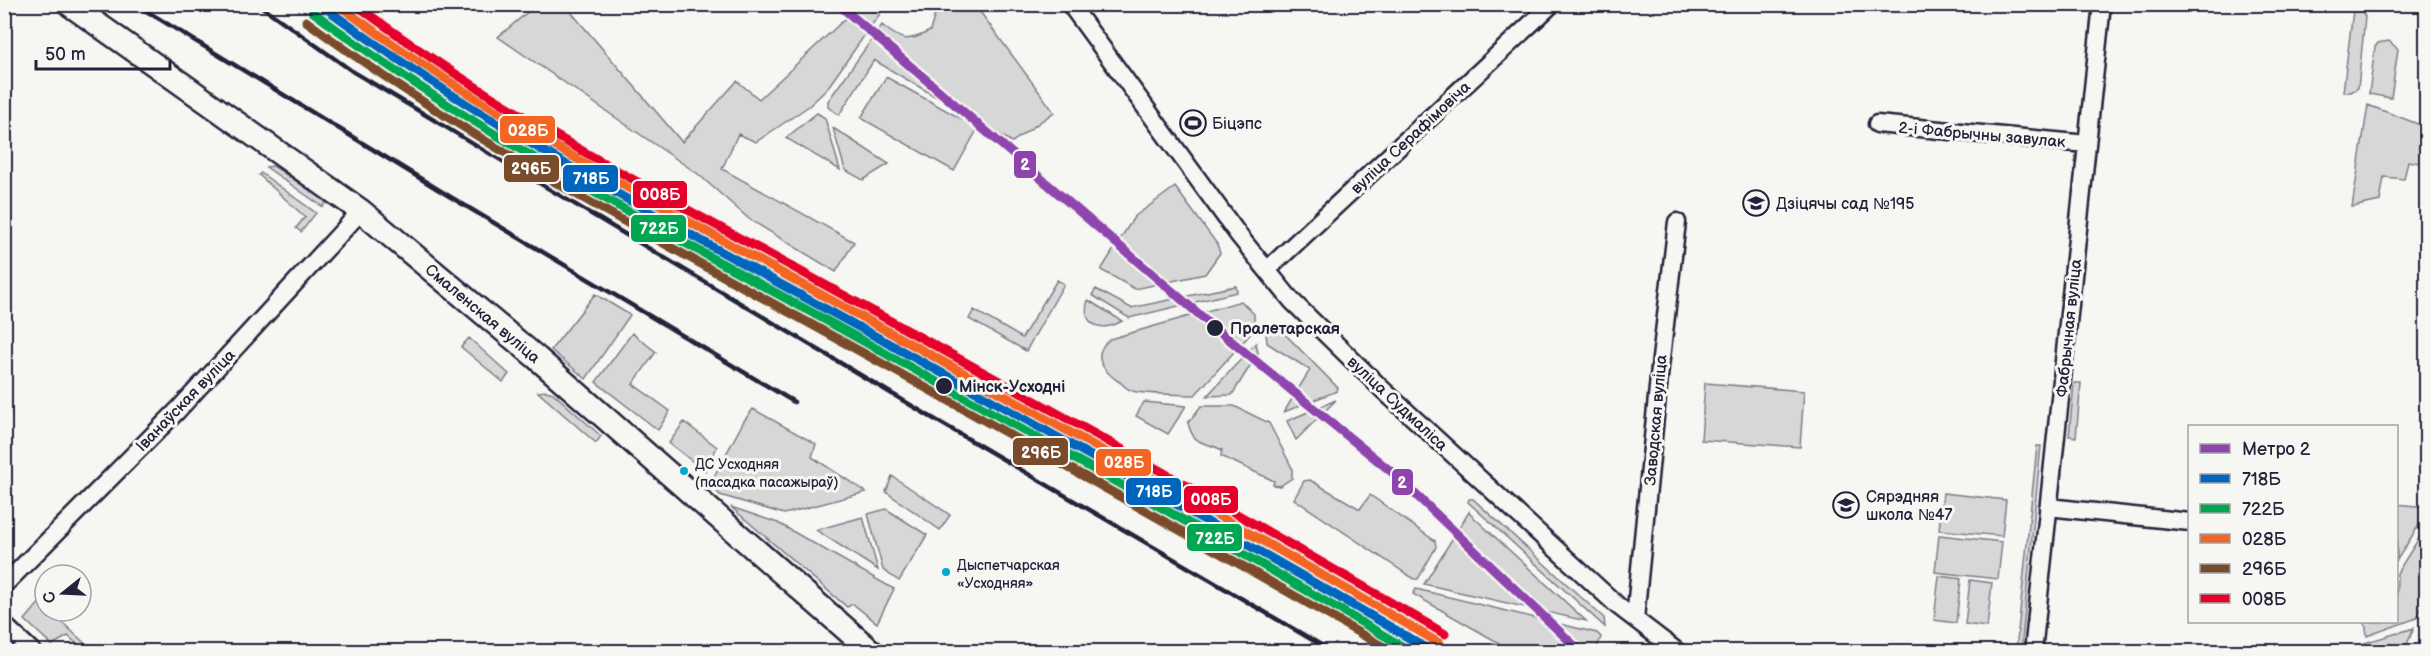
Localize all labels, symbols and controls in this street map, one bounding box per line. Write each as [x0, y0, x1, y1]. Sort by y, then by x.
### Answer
scale bar [36, 33, 170, 71]
text: 50 m [45, 44, 86, 65]
street label: вуліца Серафімовіча [1347, 77, 1475, 198]
sports icon: Біцэпс [1178, 108, 1208, 138]
line badge: 028Б [499, 115, 556, 144]
place label: Біцэпс [1212, 115, 1262, 134]
street label: 2-і Фабрычны завулак [1897, 119, 2067, 152]
text: 028Б [508, 122, 549, 141]
line badge: 2 [1013, 150, 1037, 179]
line badge: 296Б [503, 154, 560, 183]
text: 2 [1020, 156, 1030, 175]
text: 296Б [511, 160, 552, 179]
line badge: 718Б [562, 164, 619, 193]
text: 718Б [573, 170, 610, 189]
line badge: 008Б [632, 180, 688, 209]
text: 008Б [640, 186, 681, 205]
school or university icon: Дзіцячы сад №195 [1741, 188, 1771, 218]
place label: Дзіцячы сад №195 [1776, 195, 1915, 214]
line badge: 722Б [630, 214, 687, 243]
text: 722Б [639, 220, 679, 239]
street label: Фабрычная вуліца [2053, 258, 2086, 398]
street label: Смаленская вуліца [421, 260, 544, 368]
marker: Пралетарская [1205, 318, 1225, 338]
place label: Пралетарская [1230, 320, 1340, 339]
street label: Іванаўская вуліца [132, 346, 240, 456]
street label: вуліца Судмаліса [1343, 353, 1451, 456]
street label: Заводская вуліца [1641, 353, 1672, 486]
marker: Мінск-Усходні [934, 376, 954, 396]
place label: Мінск-Усходні [959, 378, 1065, 397]
legend [2188, 425, 2398, 623]
line badge: 296Б [1012, 437, 1069, 466]
text: Метро 2 [2242, 439, 2311, 460]
text: 296Б [1021, 444, 1062, 463]
line badge: 028Б [1095, 448, 1152, 477]
text: 028Б [1104, 454, 1145, 473]
place label: ДС Усходняя (пасадка пасажыраў) [695, 456, 839, 491]
marker: ДС Усходняя (пасадка пасажыраў) [678, 465, 690, 477]
line badge: 2 [1391, 468, 1414, 496]
text: 718Б [2242, 469, 2281, 490]
text: 2 [1397, 474, 1407, 493]
line badge: 718Б [1125, 477, 1182, 506]
text: 718Б [1136, 483, 1173, 502]
line badge: 008Б [1183, 485, 1239, 514]
place label: Сярэдняя школа №47 [1866, 488, 1953, 525]
school or university icon: Сярэдняя школа №47 [1831, 490, 1861, 520]
text: 008Б [1191, 491, 1232, 510]
text: 722Б [2242, 499, 2285, 520]
line badge: 722Б [1186, 523, 1243, 552]
text: 028Б [2242, 529, 2287, 550]
text: 722Б [1195, 530, 1235, 549]
place label: Дыспетчарская «Усходняя» [957, 557, 1060, 592]
text: 296Б [2242, 559, 2287, 580]
north arrow [33, 563, 93, 623]
marker: Дыспетчарская «Усходняя» [940, 566, 952, 578]
text: С [39, 589, 61, 605]
text: 008Б [2242, 589, 2287, 610]

